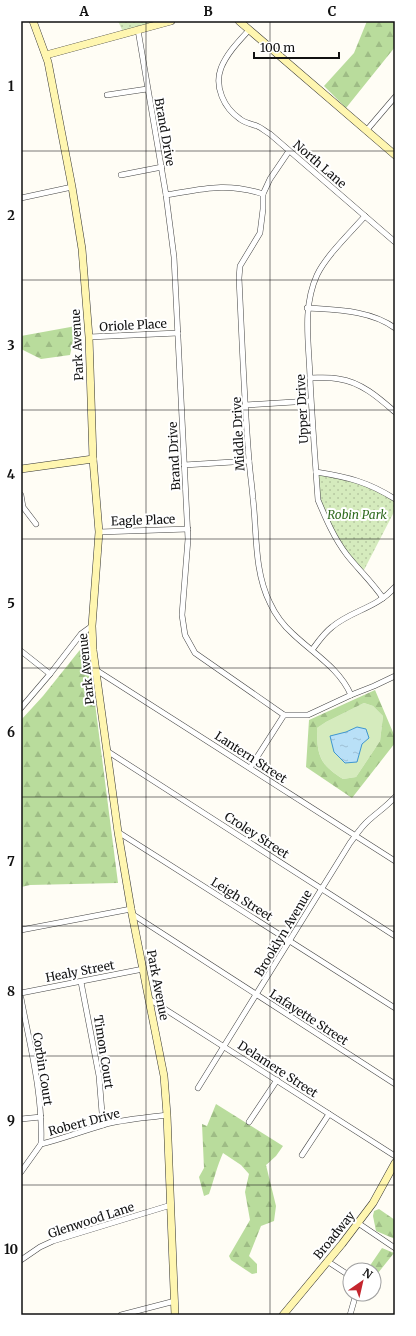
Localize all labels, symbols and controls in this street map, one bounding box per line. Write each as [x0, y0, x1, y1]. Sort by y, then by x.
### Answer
text: A [78, 3, 89, 20]
text: B [203, 3, 213, 20]
text: C [328, 3, 337, 20]
scale bar [254, 34, 339, 60]
text: 100 m [260, 40, 295, 55]
text: 1 [8, 78, 14, 95]
street label: Brand Drive [152, 97, 178, 167]
street label: North Lane [290, 137, 350, 191]
text: 2 [7, 207, 15, 224]
street label: Park Avenue [68, 309, 86, 381]
street label: Oriole Place [99, 316, 167, 334]
text: 3 [7, 337, 15, 354]
street label: Upper Drive [293, 374, 311, 444]
street label: Middle Drive [229, 397, 247, 471]
street label: Brand Drive [165, 421, 183, 491]
text: 4 [7, 466, 16, 483]
park label: Robin Park [327, 507, 387, 522]
street label: Eagle Place [111, 511, 175, 529]
text: 5 [7, 595, 15, 612]
street label: Park Avenue [75, 633, 97, 705]
text: 6 [7, 724, 15, 741]
street label: Lantern Street [212, 728, 290, 786]
street label: Croley Street [222, 809, 292, 862]
text: 7 [7, 853, 15, 870]
street label: Leigh Street [208, 874, 276, 924]
street label: Brooklyn Avenue [251, 887, 315, 979]
street label: Park Avenue [144, 948, 172, 1022]
street label: Healy Street [44, 957, 116, 985]
text: 8 [7, 983, 15, 1000]
street label: Lafayette Street [267, 986, 351, 1048]
street label: Timon Court [91, 1014, 117, 1090]
street label: Corbin Court [30, 1031, 56, 1107]
street label: Delamere Street [235, 1038, 321, 1101]
street label: Robert Drive [47, 1105, 121, 1139]
text: 9 [7, 1112, 15, 1129]
street label: Glenwood Lane [46, 1199, 136, 1241]
street label: Broadway [310, 1208, 358, 1262]
text: 10 [4, 1241, 18, 1258]
north arrow [342, 1262, 382, 1302]
text: N [360, 1265, 375, 1282]

